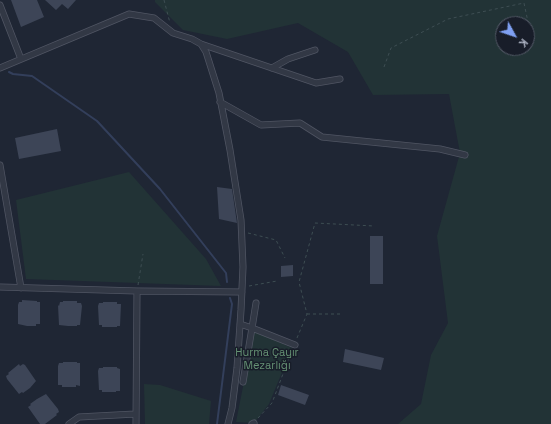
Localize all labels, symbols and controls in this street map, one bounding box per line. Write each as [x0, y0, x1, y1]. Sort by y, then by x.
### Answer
north arrow [495, 16, 535, 56]
text: K [516, 36, 531, 50]
park label: Hurma Çayır Mezarlığı [235, 346, 299, 372]

